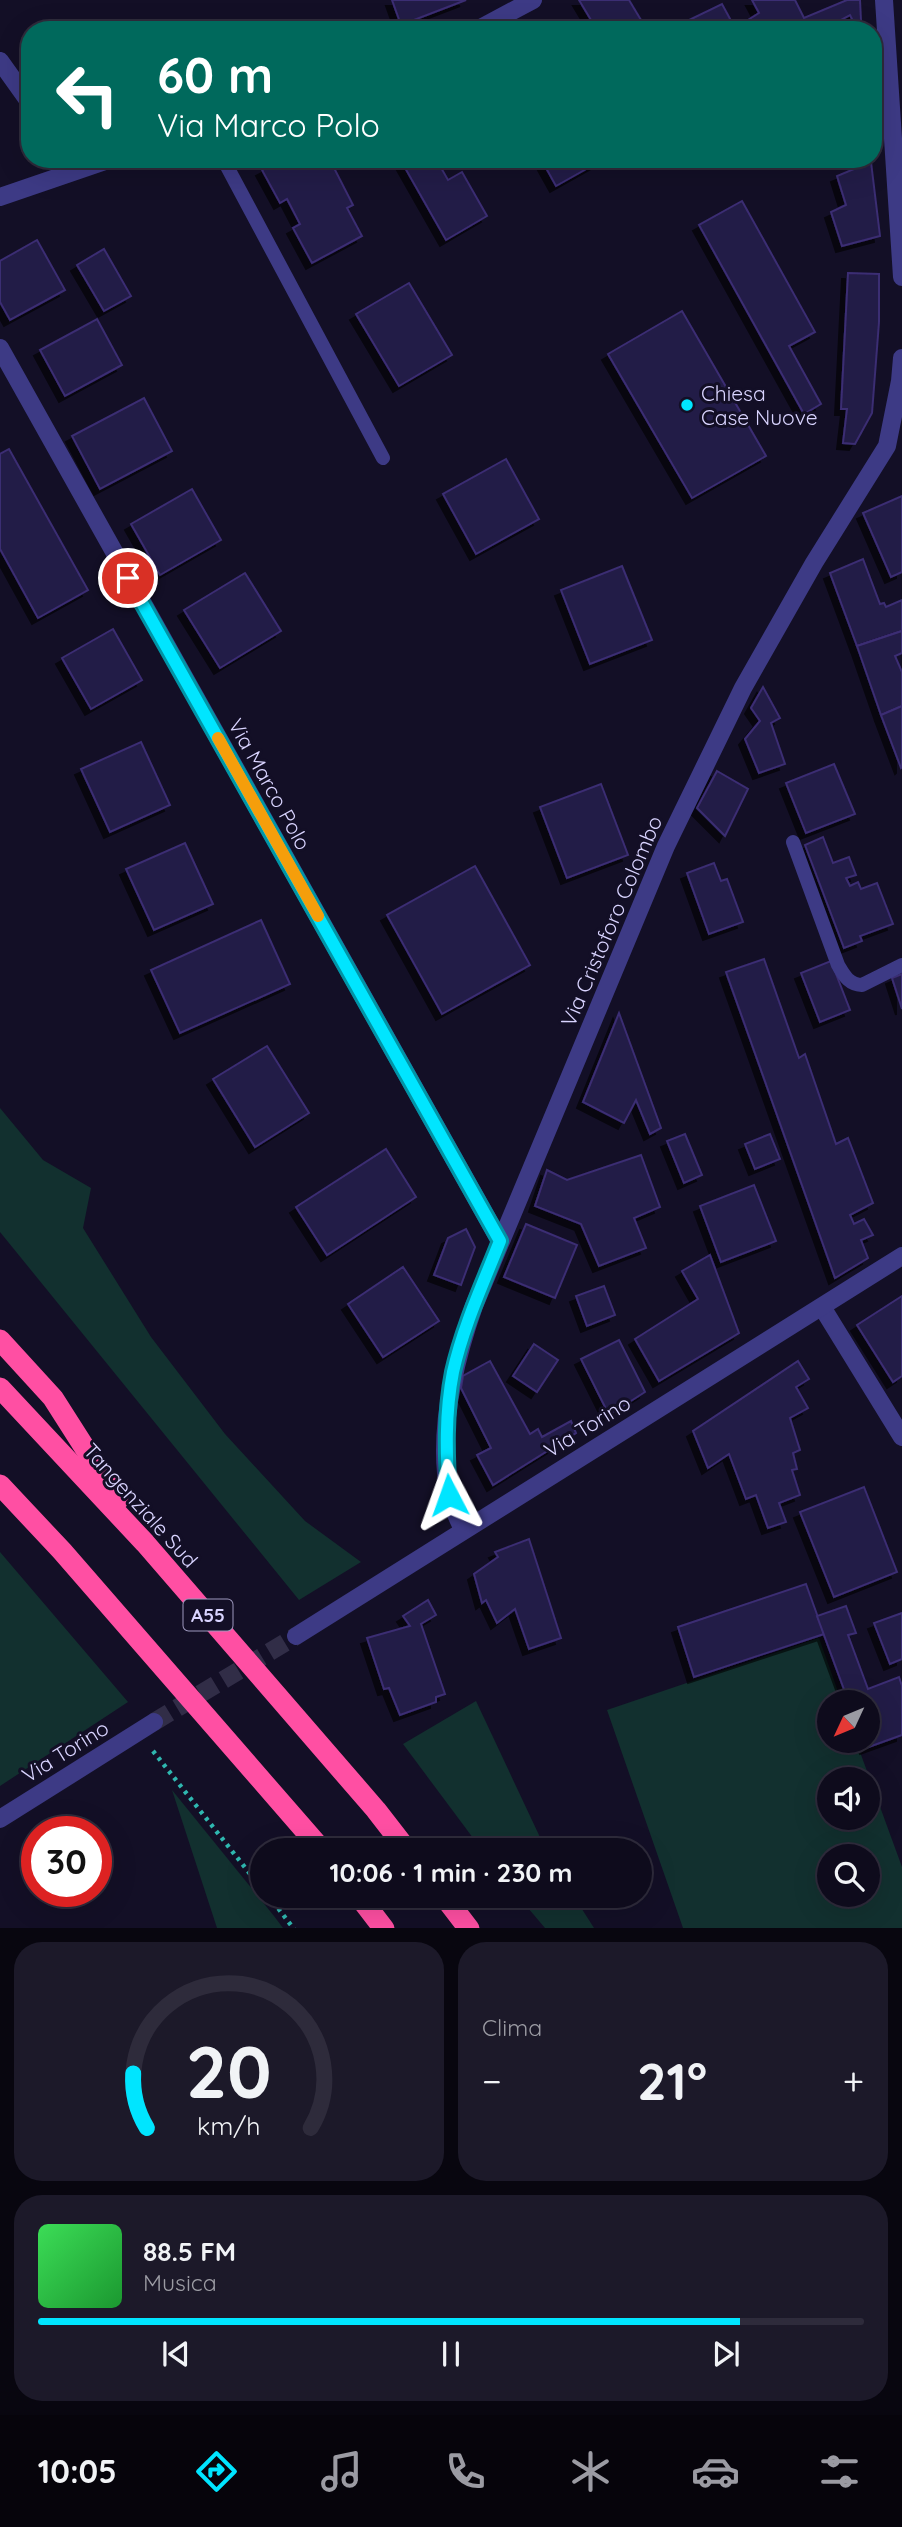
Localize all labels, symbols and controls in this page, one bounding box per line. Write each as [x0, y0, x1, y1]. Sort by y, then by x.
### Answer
text: 60 m [157, 44, 273, 105]
icon: left [42, 49, 133, 140]
text: Via Marco Polo [157, 105, 380, 145]
place label: Chiesa Case Nuove [701, 380, 818, 430]
marker: Chiesa Case Nuove [679, 397, 695, 413]
pin [98, 548, 158, 608]
icon: arrive [109, 559, 147, 597]
street label: Via Marco Polo [223, 714, 317, 854]
street label: Via Cristoforo Colombo [555, 812, 667, 1030]
street label: Via Torino [539, 1389, 635, 1463]
street label: Tangenziale Sud [78, 1438, 204, 1572]
position arrow [412, 1458, 486, 1532]
road number: A55 [184, 1600, 232, 1630]
north arrow [817, 1690, 880, 1754]
map controls [817, 1690, 880, 1907]
street label: Via Torino [17, 1714, 113, 1788]
button: sound [817, 1767, 880, 1830]
speed limit sign: 30 [21, 1816, 112, 1907]
button: search [817, 1844, 880, 1907]
text: 10:06 · 1 min · 230 m [329, 1856, 573, 1889]
text: Clima [482, 2013, 542, 2042]
text: 20 [186, 2025, 272, 2116]
text: 21° [637, 2048, 707, 2113]
text: − [482, 2057, 502, 2105]
text: + [843, 2057, 864, 2105]
text: km/h [197, 2109, 261, 2140]
text: 88.5 FM [143, 2235, 236, 2268]
text: Musica [143, 2268, 217, 2297]
icon: previous [157, 2335, 195, 2373]
icon: pause [432, 2335, 470, 2373]
icon: next [707, 2335, 745, 2373]
icon: directions [192, 2447, 241, 2496]
icon: music [317, 2447, 366, 2496]
icon: phone [441, 2447, 490, 2496]
icon: climate [566, 2447, 615, 2496]
icon: car [691, 2447, 740, 2496]
icon: filters [815, 2447, 864, 2496]
text: 10:05 [38, 2451, 117, 2491]

